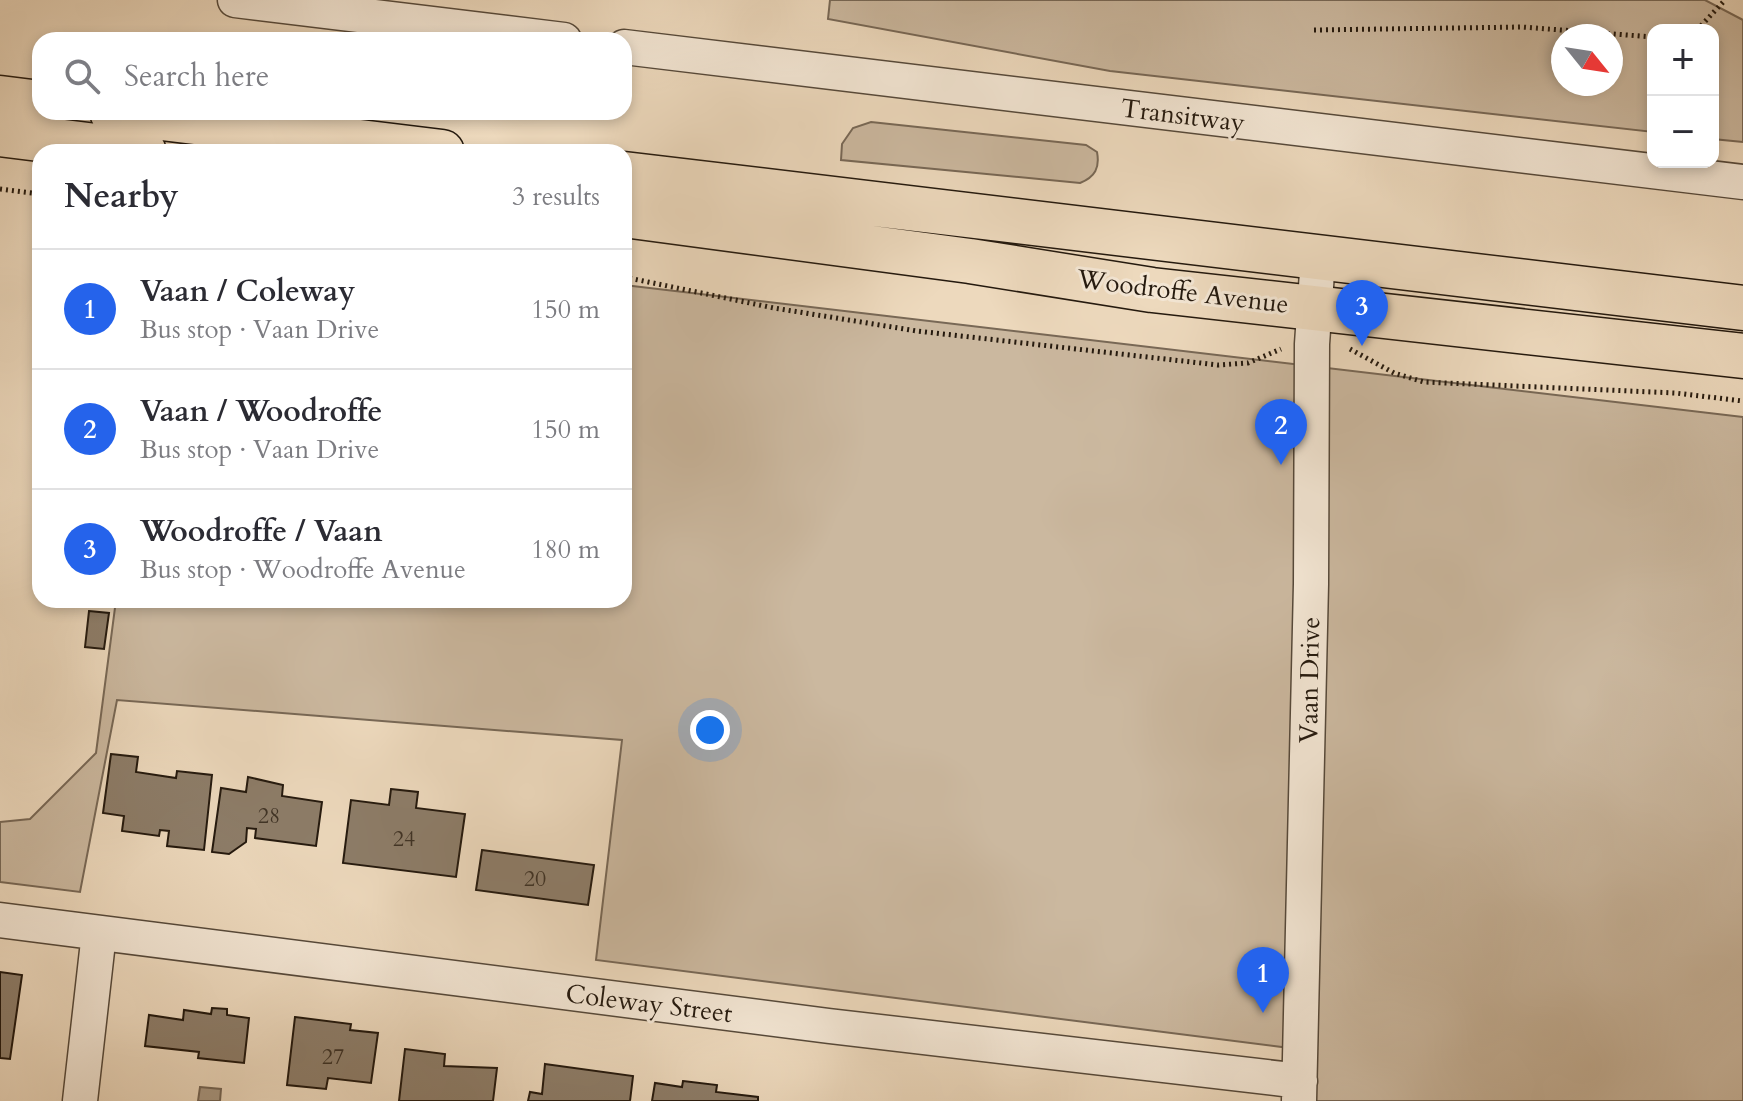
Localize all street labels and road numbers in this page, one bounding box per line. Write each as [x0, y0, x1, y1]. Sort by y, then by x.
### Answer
street label: Transitway [1119, 91, 1247, 140]
street label: Woodroffe Avenue [1074, 261, 1291, 322]
street label: Vaan Drive [1291, 617, 1328, 743]
street label: Coleway Street [564, 976, 734, 1031]

